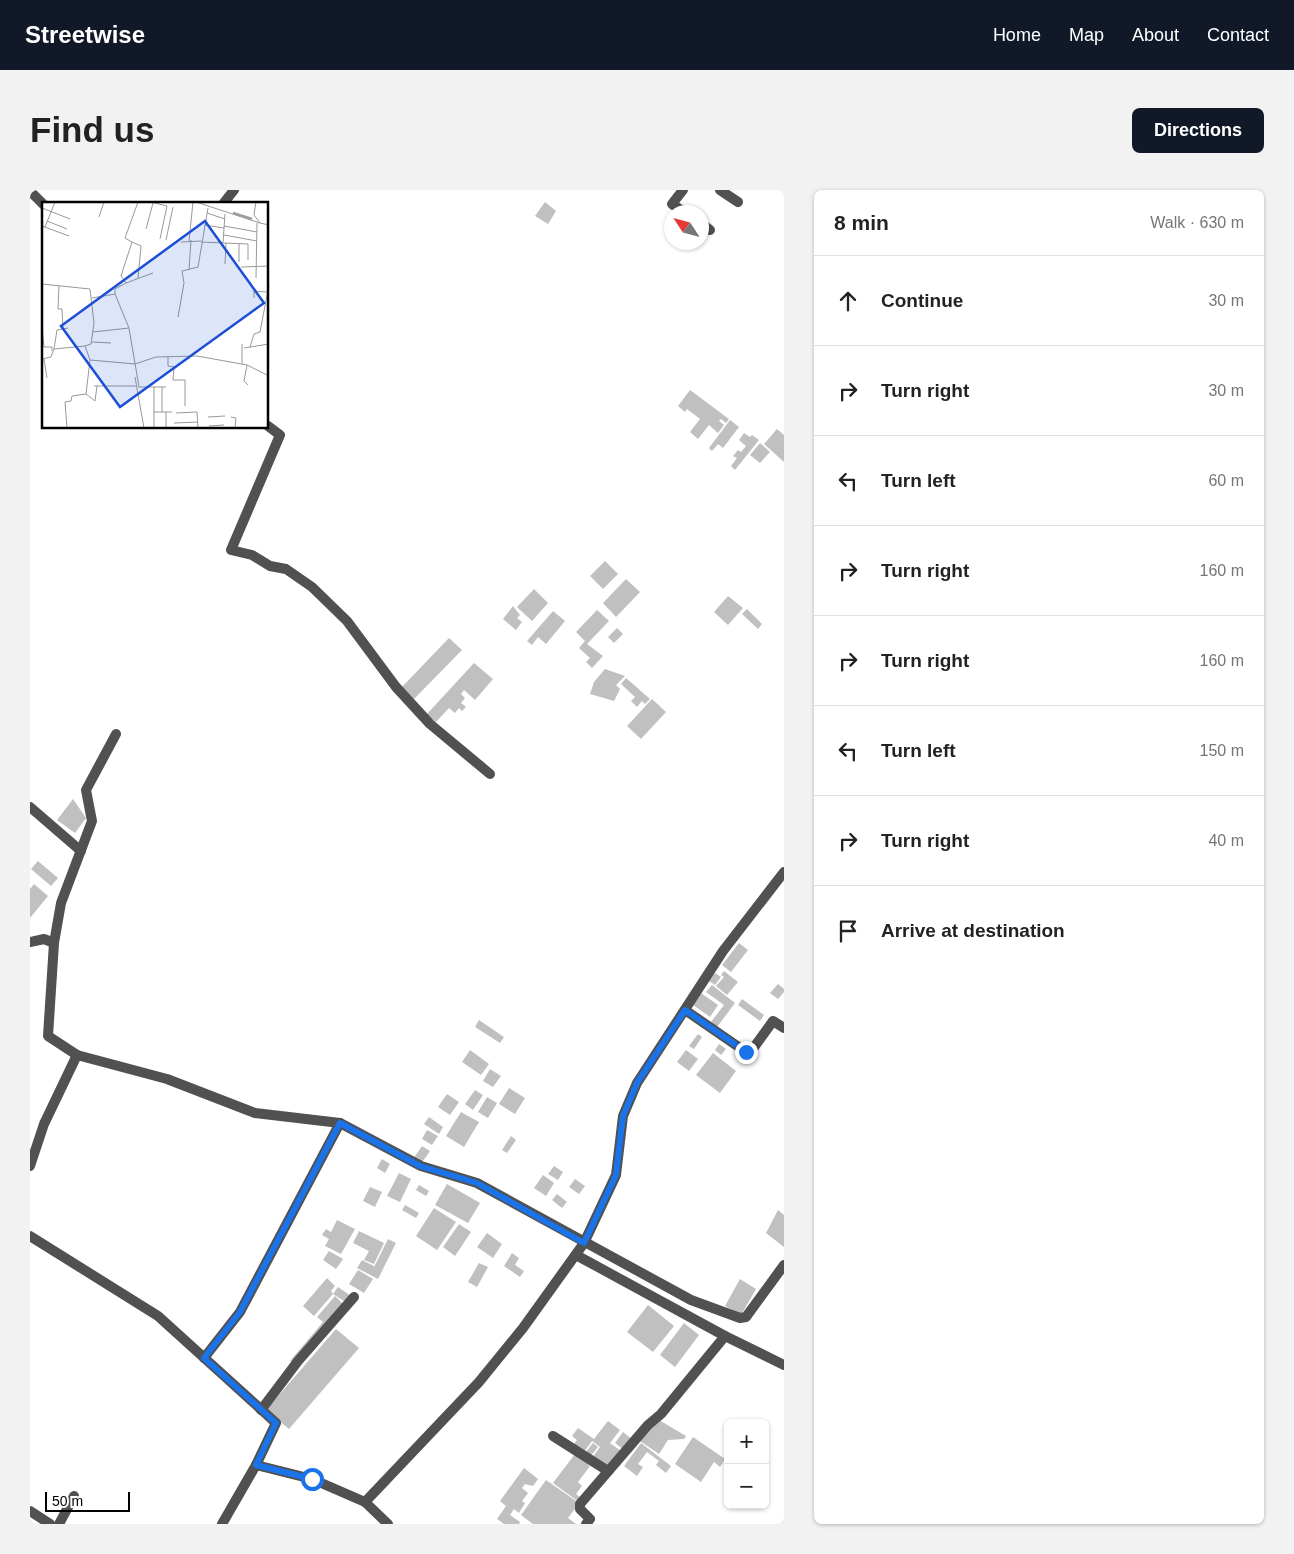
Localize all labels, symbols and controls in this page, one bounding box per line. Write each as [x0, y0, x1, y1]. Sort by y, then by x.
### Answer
text: Streetwise [25, 21, 145, 48]
text: Home [993, 25, 1041, 45]
text: Map [1069, 25, 1104, 45]
text: About [1132, 25, 1179, 45]
text: Contact [1207, 25, 1269, 45]
button: Directions [1132, 108, 1264, 153]
text: Find us [30, 110, 154, 149]
inset map [42, 202, 269, 429]
north arrow [664, 205, 709, 250]
text: 8 min [834, 211, 889, 234]
text: Walk · 630 m [1150, 214, 1244, 231]
icon: ahead [834, 287, 862, 315]
text: Continue [881, 290, 963, 311]
text: 30 m [1208, 292, 1244, 309]
icon: right [834, 377, 862, 405]
text: Turn right [881, 380, 969, 401]
text: 30 m [1208, 382, 1244, 399]
icon: left [834, 467, 862, 495]
text: Turn left [881, 470, 956, 491]
text: 60 m [1208, 472, 1244, 489]
icon: right [834, 557, 862, 585]
text: Turn right [881, 560, 969, 581]
text: 160 m [1200, 562, 1244, 579]
icon: right [834, 647, 862, 675]
text: Turn right [881, 650, 969, 671]
text: 160 m [1200, 652, 1244, 669]
icon: left [834, 737, 862, 765]
text: Turn left [881, 740, 956, 761]
text: 150 m [1200, 742, 1244, 759]
icon: right [834, 827, 862, 855]
text: Turn right [881, 830, 969, 851]
text: 40 m [1208, 832, 1244, 849]
icon: arrive [834, 917, 862, 945]
text: Arrive at destination [881, 920, 1065, 941]
route end [735, 1041, 758, 1064]
map controls [724, 1419, 769, 1509]
button: + [724, 1419, 769, 1464]
button: − [724, 1464, 769, 1509]
route start [301, 1468, 324, 1491]
scale bar [45, 1489, 130, 1512]
text: 50 m [52, 1493, 83, 1509]

